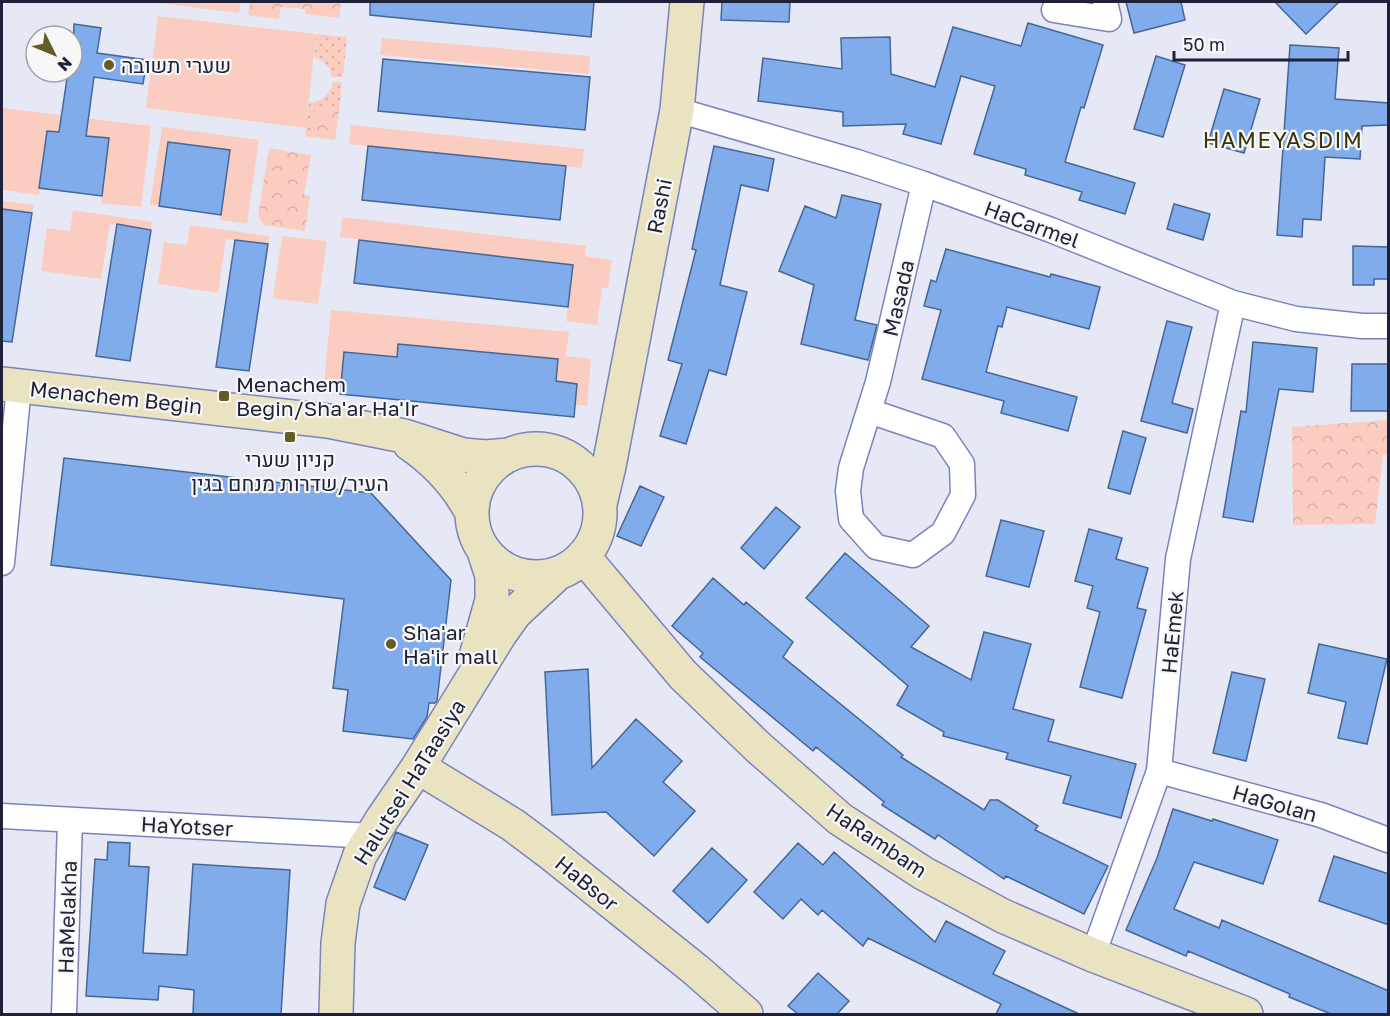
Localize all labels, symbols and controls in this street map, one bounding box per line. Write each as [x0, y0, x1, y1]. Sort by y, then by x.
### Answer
north arrow [24, 24, 84, 84]
scale bar [1174, 24, 1348, 62]
text: 50 m [1183, 33, 1225, 55]
place label: שערי תשובה [121, 52, 231, 78]
text: N [54, 53, 76, 76]
marker: שערי תשובה [102, 58, 116, 72]
district label: HAMEYASDIM [1203, 126, 1363, 153]
street label: Rashi [641, 176, 677, 236]
street label: HaCarmel [981, 195, 1083, 253]
street label: Masada [877, 257, 919, 339]
place label: Menachem Begin/Sha'ar Ha'Ir [236, 371, 419, 421]
street label: Menachem Begin [29, 375, 203, 419]
marker: Menachem Begin/Sha'ar Ha'Ir [217, 389, 231, 403]
marker: קניון שערי העיר/שדרות מנחם בגין [283, 430, 297, 444]
place label: קניון שערי העיר/שדרות מנחם בגין [191, 446, 389, 496]
street label: HaEmek [1155, 589, 1189, 675]
place label: Sha'ar Ha'ir mall [403, 619, 498, 669]
marker: Sha'ar Ha'ir mall [384, 637, 398, 651]
street label: Halutsei HaTaasiya [348, 694, 470, 870]
street label: HaGolan [1230, 779, 1320, 827]
street label: HaRambam [822, 797, 932, 883]
street label: HaYotser [140, 811, 234, 841]
street label: HaBsor [550, 850, 624, 916]
street label: HaMelakha [52, 860, 82, 974]

